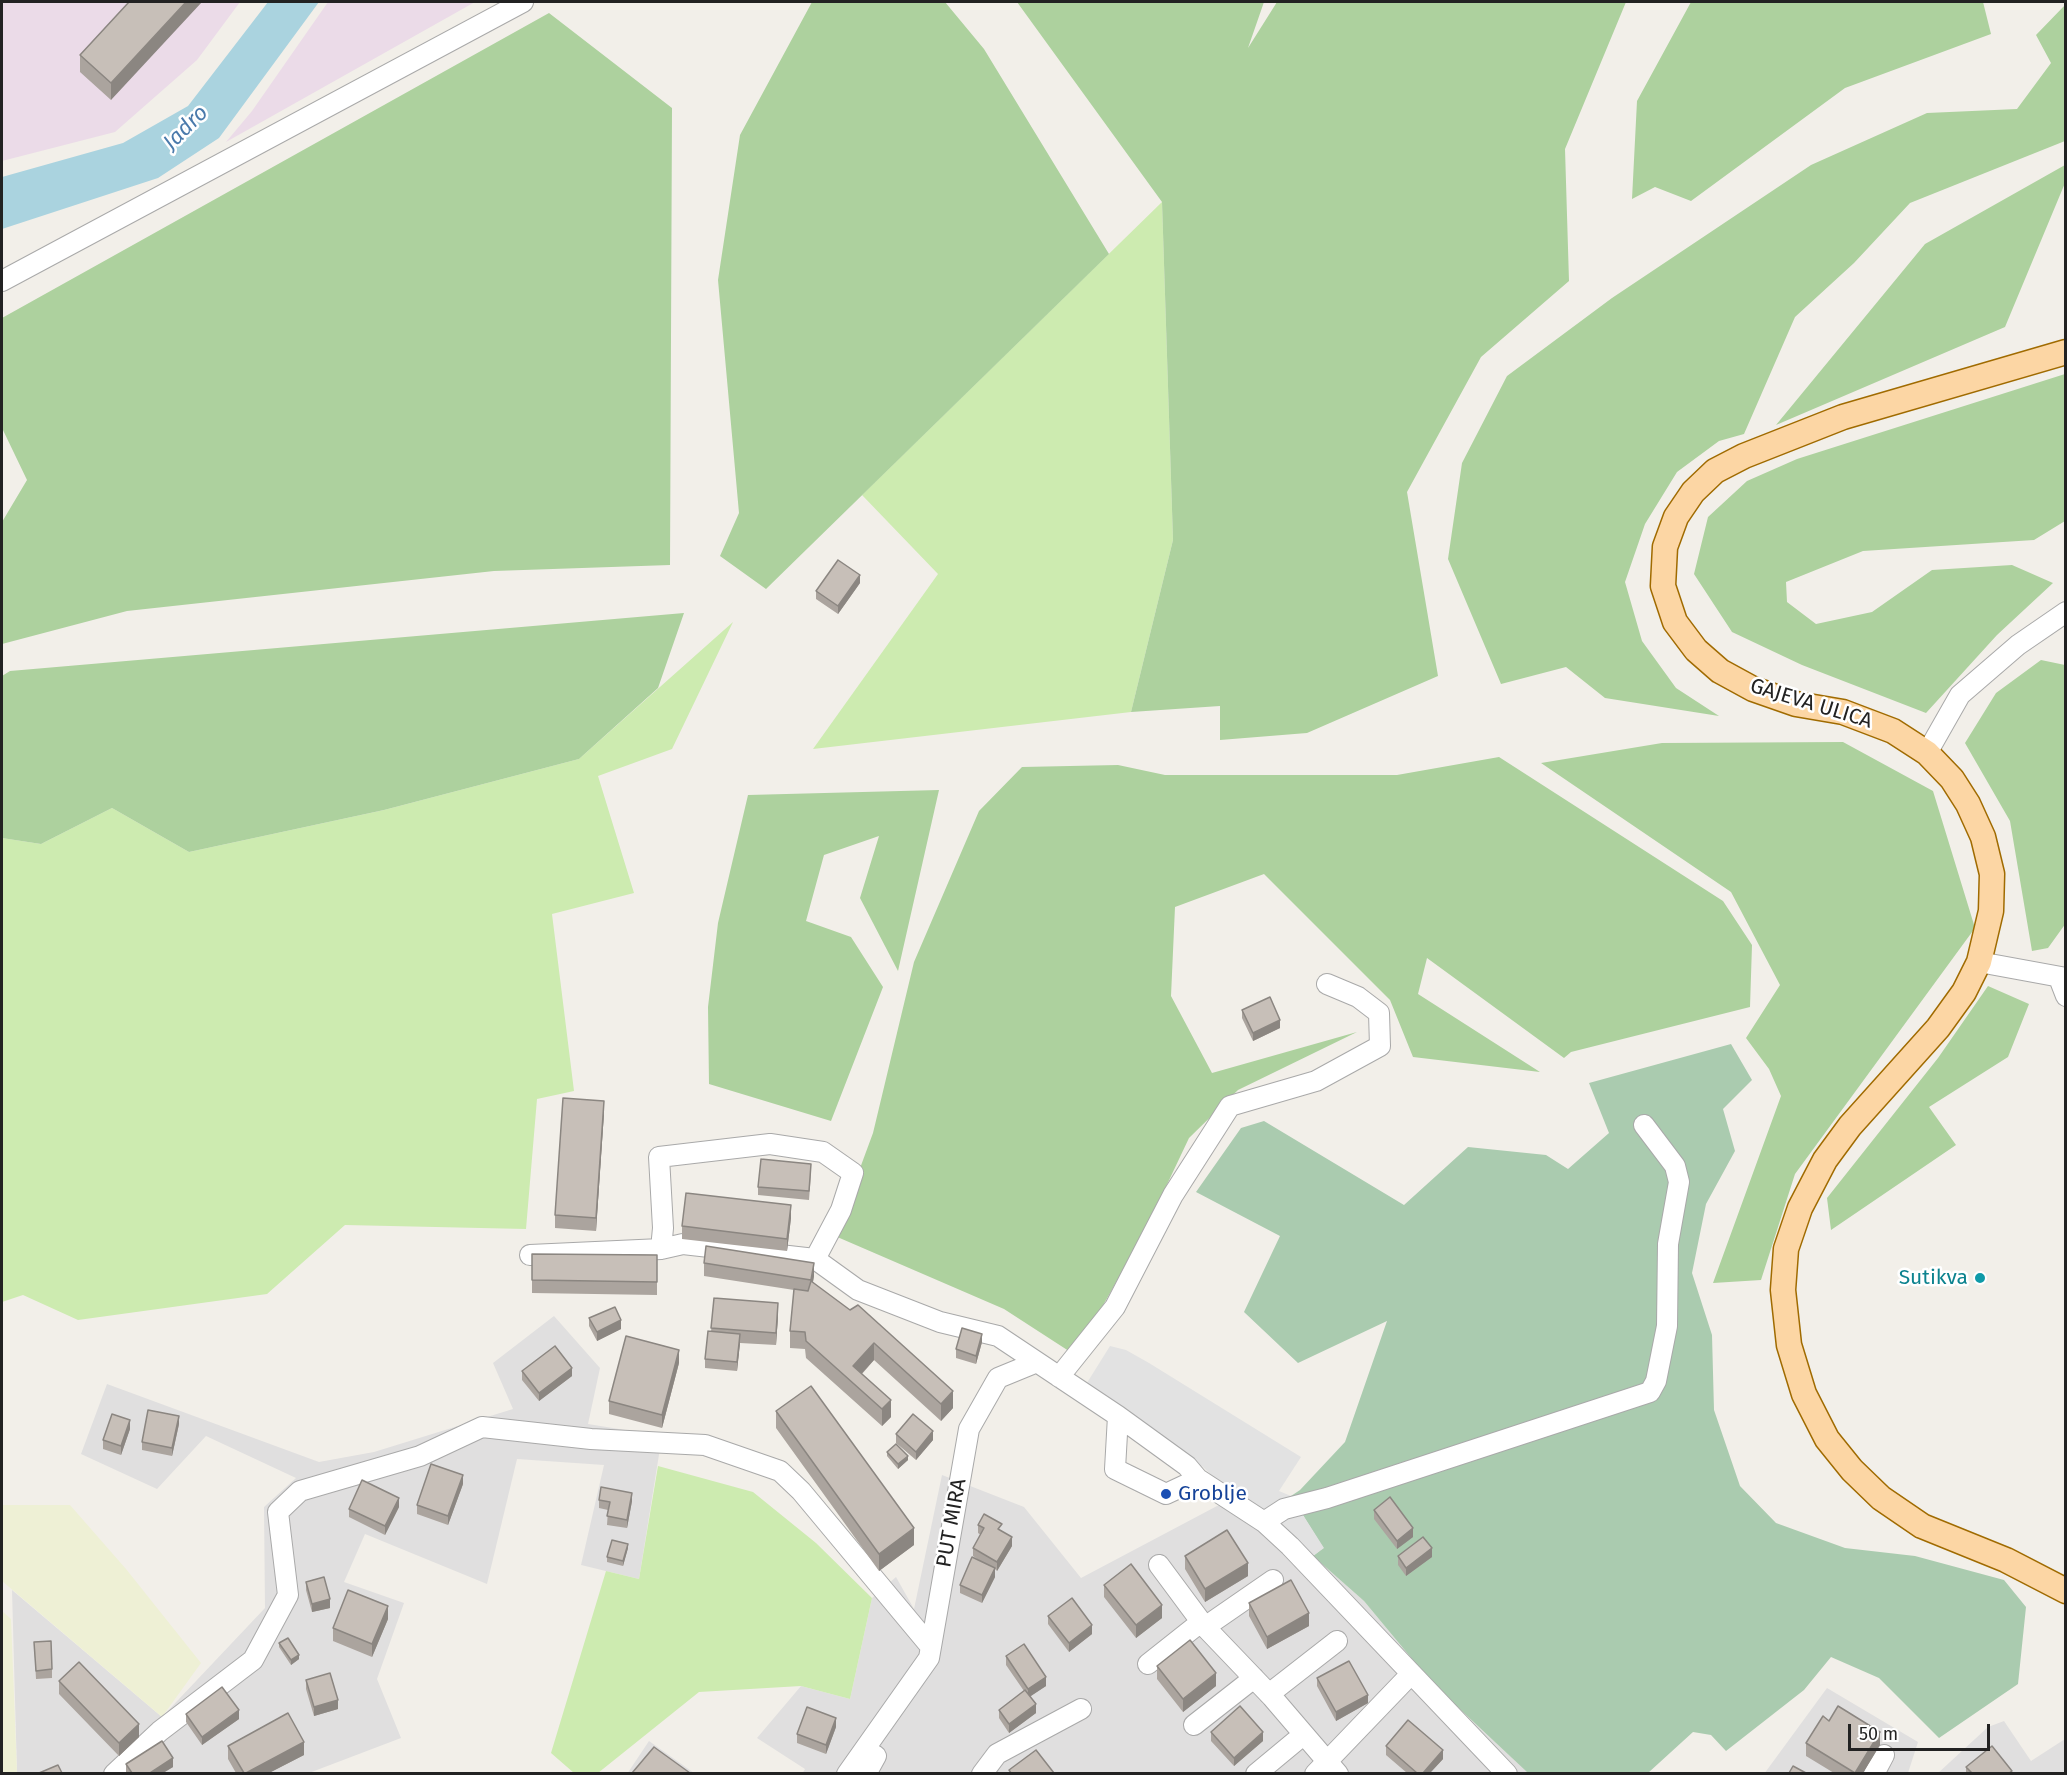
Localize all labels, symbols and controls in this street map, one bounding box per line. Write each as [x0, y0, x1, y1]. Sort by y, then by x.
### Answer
water label: Jadro [158, 100, 214, 156]
street label: GAJEVA ULICA [1747, 673, 1875, 735]
place label: Sutikva [1899, 1265, 1968, 1291]
marker: Sutikva [1973, 1271, 1987, 1285]
street label: PUT MIRA [932, 1477, 972, 1569]
place label: Groblje [1178, 1481, 1247, 1507]
marker: Groblje [1159, 1487, 1173, 1501]
scale bar [1851, 1712, 1994, 1750]
text: 50 m [1859, 1723, 1898, 1745]

